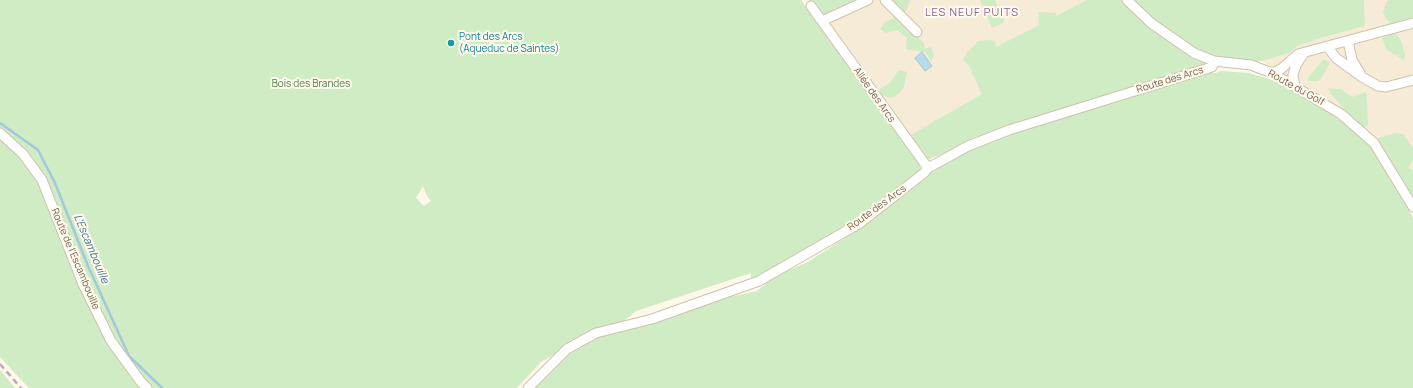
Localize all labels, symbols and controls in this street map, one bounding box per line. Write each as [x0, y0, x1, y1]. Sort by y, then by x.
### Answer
district label: LES NEUF PUITS [925, 6, 1019, 20]
place label: Pont des Arcs (Aqueduc de Saintes) [459, 31, 559, 54]
marker: Pont des Arcs (Aqueduc de Saintes) [446, 38, 456, 48]
street label: Route des Arcs [1135, 64, 1205, 96]
street label: Allée des Arcs [851, 65, 897, 125]
street label: Route du Golf [1266, 68, 1326, 108]
park label: Bois des Brandes [272, 78, 350, 90]
street label: Route des Arcs [845, 183, 909, 233]
street label: Route de l'Escambouille [48, 207, 102, 311]
water label: L'Escambouille [70, 212, 112, 286]

